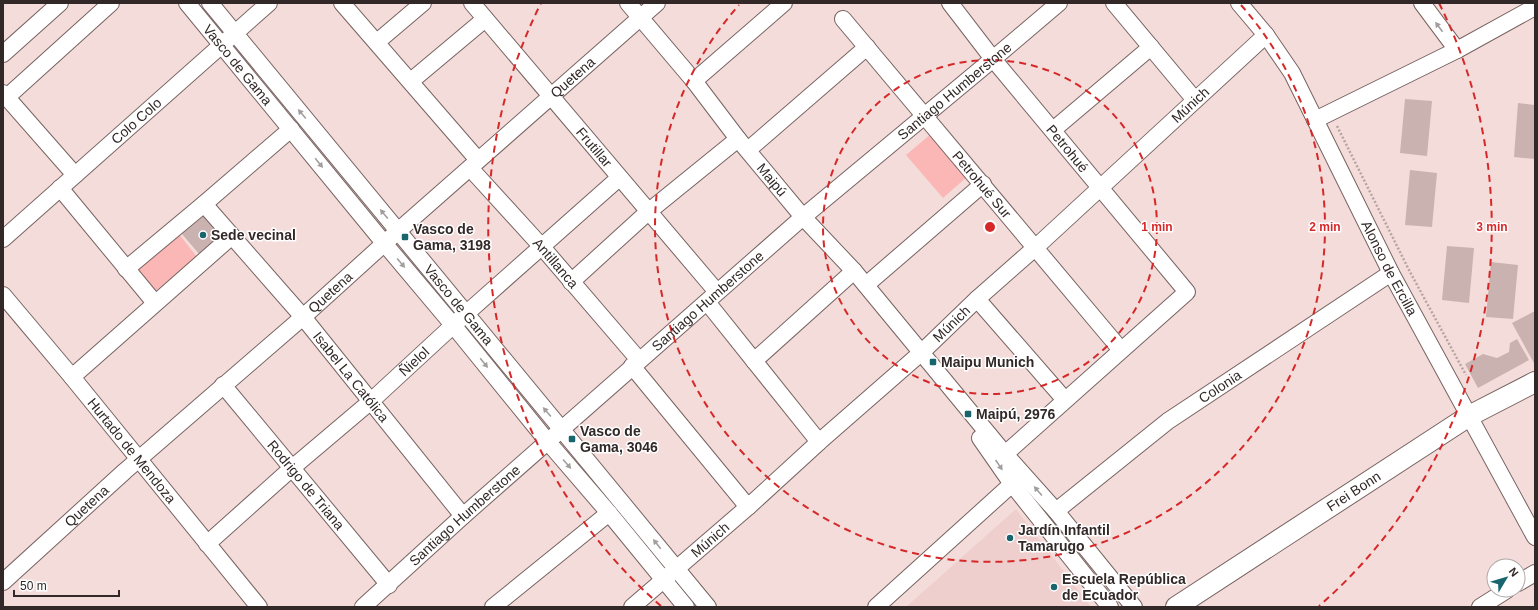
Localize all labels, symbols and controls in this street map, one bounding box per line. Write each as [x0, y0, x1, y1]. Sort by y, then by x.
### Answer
street label: Vasco de Gama [200, 21, 276, 108]
one-way arrow [1435, 21, 1444, 32]
street label: Santiago Humberstone [894, 39, 1015, 143]
street label: Quetena [547, 53, 598, 101]
street label: Múnich [1168, 84, 1212, 126]
street label: Colo Colo [108, 94, 165, 147]
one-way arrow [297, 109, 306, 119]
street label: Petrohué [1043, 121, 1092, 176]
street label: Frutillar [573, 124, 616, 170]
street label: Petrohué Sur [949, 148, 1015, 221]
one-way arrow [314, 158, 323, 169]
street label: Maipú [754, 160, 790, 200]
one-way arrow [380, 209, 389, 220]
street label: Alonso de Ercilla [1358, 218, 1421, 318]
centre of rings [983, 220, 997, 234]
text: 1 min [1141, 220, 1173, 234]
text: 2 min [1309, 220, 1341, 234]
text: 3 min [1476, 220, 1508, 234]
place label: Vasco de Gama, 3198 [413, 221, 491, 253]
place label: Sede vecinal [211, 227, 296, 243]
marker: Sede vecinal [198, 230, 208, 240]
marker: Vasco de Gama, 3198 [400, 232, 410, 242]
street label: Antillanca [530, 235, 582, 291]
street label: Santiago Humberstone [649, 247, 767, 354]
one-way arrow [397, 258, 406, 269]
street label: Vasco de Gama [421, 261, 497, 348]
street label: Quetena [305, 268, 356, 316]
street label: Múnich [930, 302, 973, 345]
street label: Isabel La Católica [310, 328, 392, 425]
street label: Ñielol [396, 344, 432, 379]
place label: Maipu Munich [941, 354, 1034, 370]
marker: Maipu Munich [928, 357, 938, 367]
one-way arrow [480, 358, 489, 369]
street label: Colonia [1196, 367, 1244, 406]
street label: Hurtado de Mendoza [84, 395, 179, 507]
one-way arrow [543, 406, 552, 417]
place label: Maipú, 2976 [976, 406, 1056, 422]
marker: Maipú, 2976 [963, 409, 973, 419]
place label: Vasco de Gama, 3046 [580, 423, 658, 455]
marker: Vasco de Gama, 3046 [567, 434, 577, 444]
street label: Rodrigo de Triana [264, 437, 348, 533]
one-way arrow [562, 459, 571, 469]
one-way arrow [995, 460, 1003, 471]
street label: Santiago Humberstone [406, 461, 524, 569]
street label: Frei Bonn [1324, 468, 1383, 515]
street label: Quetena [61, 482, 112, 530]
one-way arrow [1034, 486, 1043, 495]
street label: Múnich [688, 519, 732, 561]
place label: Jardín Infantil Tamarugo [1018, 522, 1110, 554]
marker: Jardín Infantil Tamarugo [1005, 533, 1015, 543]
one-way arrow [652, 539, 661, 550]
north arrow [1486, 558, 1526, 598]
text: N [1507, 565, 1521, 579]
place label: Escuela República de Ecuador [1062, 571, 1186, 603]
scale bar [14, 572, 119, 598]
text: 50 m [20, 579, 47, 593]
marker: Escuela República de Ecuador [1049, 582, 1059, 592]

